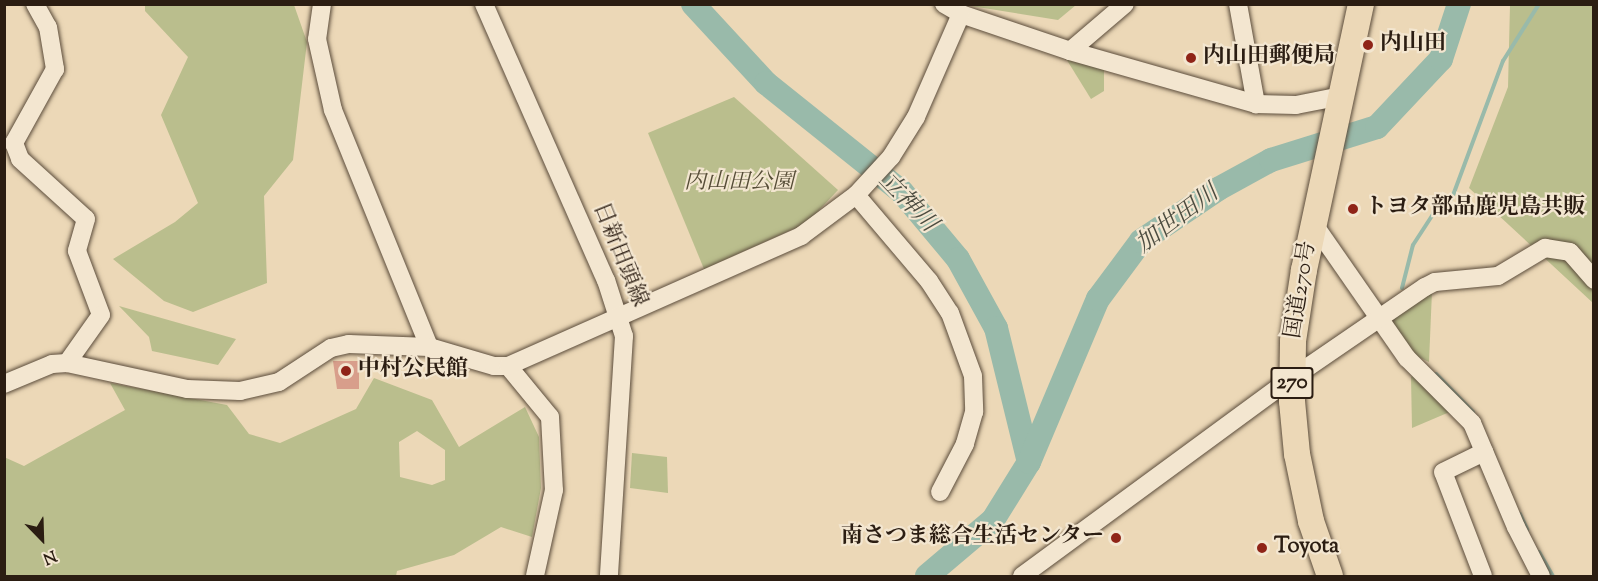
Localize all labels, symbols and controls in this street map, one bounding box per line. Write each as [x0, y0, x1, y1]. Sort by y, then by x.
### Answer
place label: 内山田 [1380, 32, 1446, 58]
marker: 内山田 [1361, 38, 1375, 52]
place label: 内山田郵便局 [1203, 45, 1335, 71]
marker: 内山田郵便局 [1184, 51, 1198, 65]
water label: 立神川 [872, 167, 942, 239]
park label: 内山田公園 [684, 171, 794, 197]
water label: 加世田川 [1131, 180, 1225, 260]
place label: トヨタ部品鹿児島共販 [1365, 196, 1585, 222]
street label: 日新田頭線 [586, 199, 652, 311]
marker: トヨタ部品鹿児島共販 [1346, 202, 1360, 216]
street label: 国道270号 [1281, 239, 1323, 341]
place label: 中村公民館 [358, 358, 468, 384]
marker: 中村公民館 [339, 364, 353, 378]
road number: 270 [1270, 365, 1314, 401]
north arrow [12, 509, 72, 569]
place label: 南さつま総合生活センター [840, 525, 1104, 551]
marker: 南さつま総合生活センター [1109, 531, 1123, 545]
place label: Toyota [1274, 535, 1339, 561]
marker: Toyota [1255, 541, 1269, 555]
text: N [39, 543, 60, 569]

